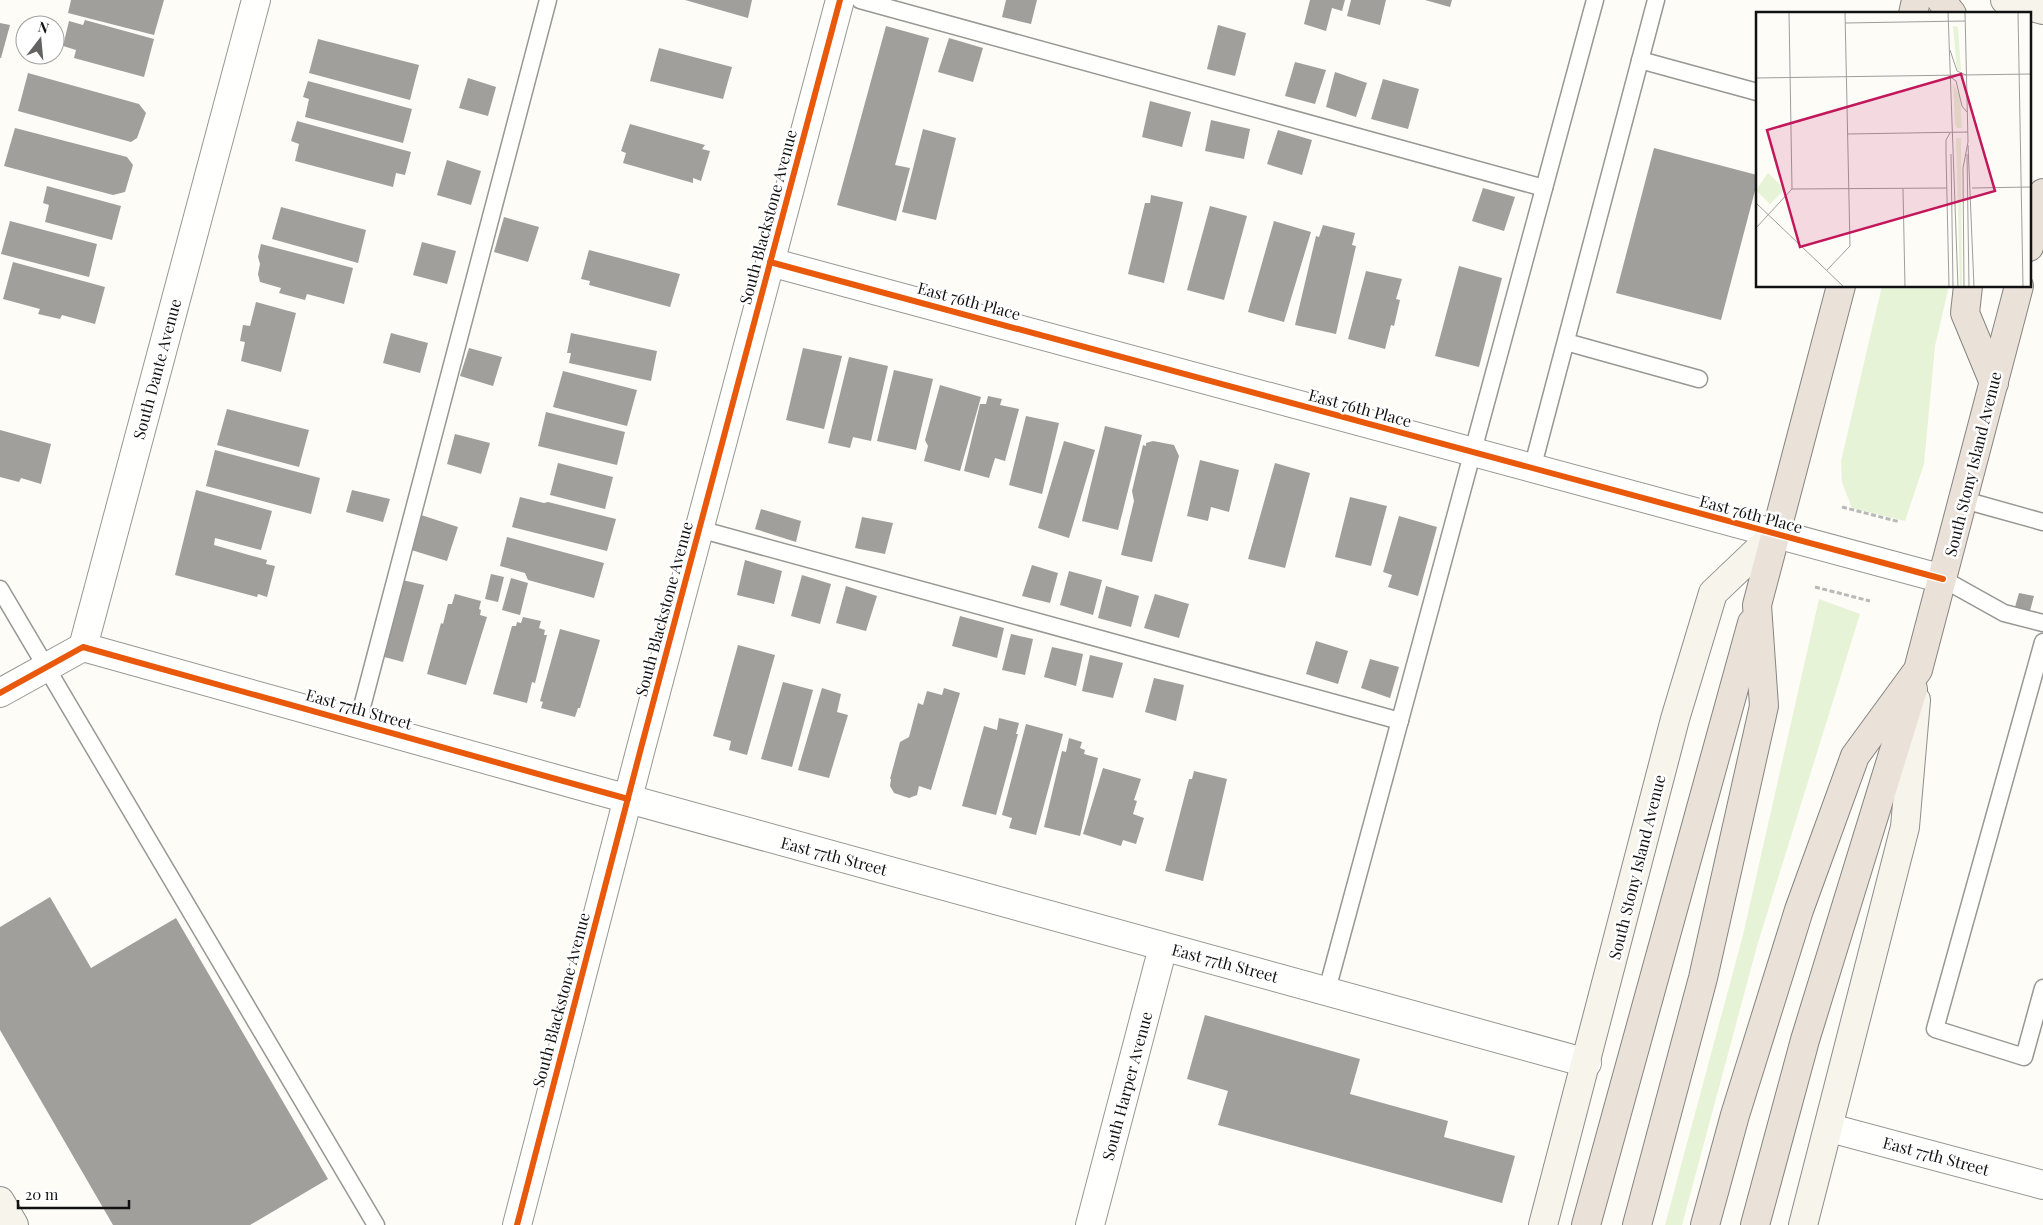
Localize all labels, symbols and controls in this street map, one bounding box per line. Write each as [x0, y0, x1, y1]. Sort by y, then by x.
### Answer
inset map [1756, 12, 2030, 288]
north arrow [15, 15, 65, 65]
text: N [36, 16, 51, 38]
street label: South Blackstone Avenue [734, 127, 801, 307]
street label: East 76th Place [915, 277, 1023, 324]
street label: South Dante Avenue [128, 296, 185, 442]
street label: South Stony Island Avenue [1939, 369, 2006, 559]
street label: East 76th Place [1306, 384, 1414, 431]
street label: East 76th Place [1697, 490, 1805, 537]
street label: South Blackstone Avenue [630, 519, 697, 699]
street label: East 77th Street [304, 683, 415, 734]
street label: South Stony Island Avenue [1603, 772, 1670, 962]
street label: East 77th Street [779, 831, 890, 880]
street label: South Blackstone Avenue [527, 910, 594, 1090]
street label: East 77th Street [1170, 938, 1281, 987]
street label: South Harper Avenue [1097, 1009, 1156, 1163]
street label: East 77th Street [1881, 1131, 1992, 1180]
scale bar [18, 1178, 129, 1210]
text: 20 m [25, 1184, 59, 1204]

